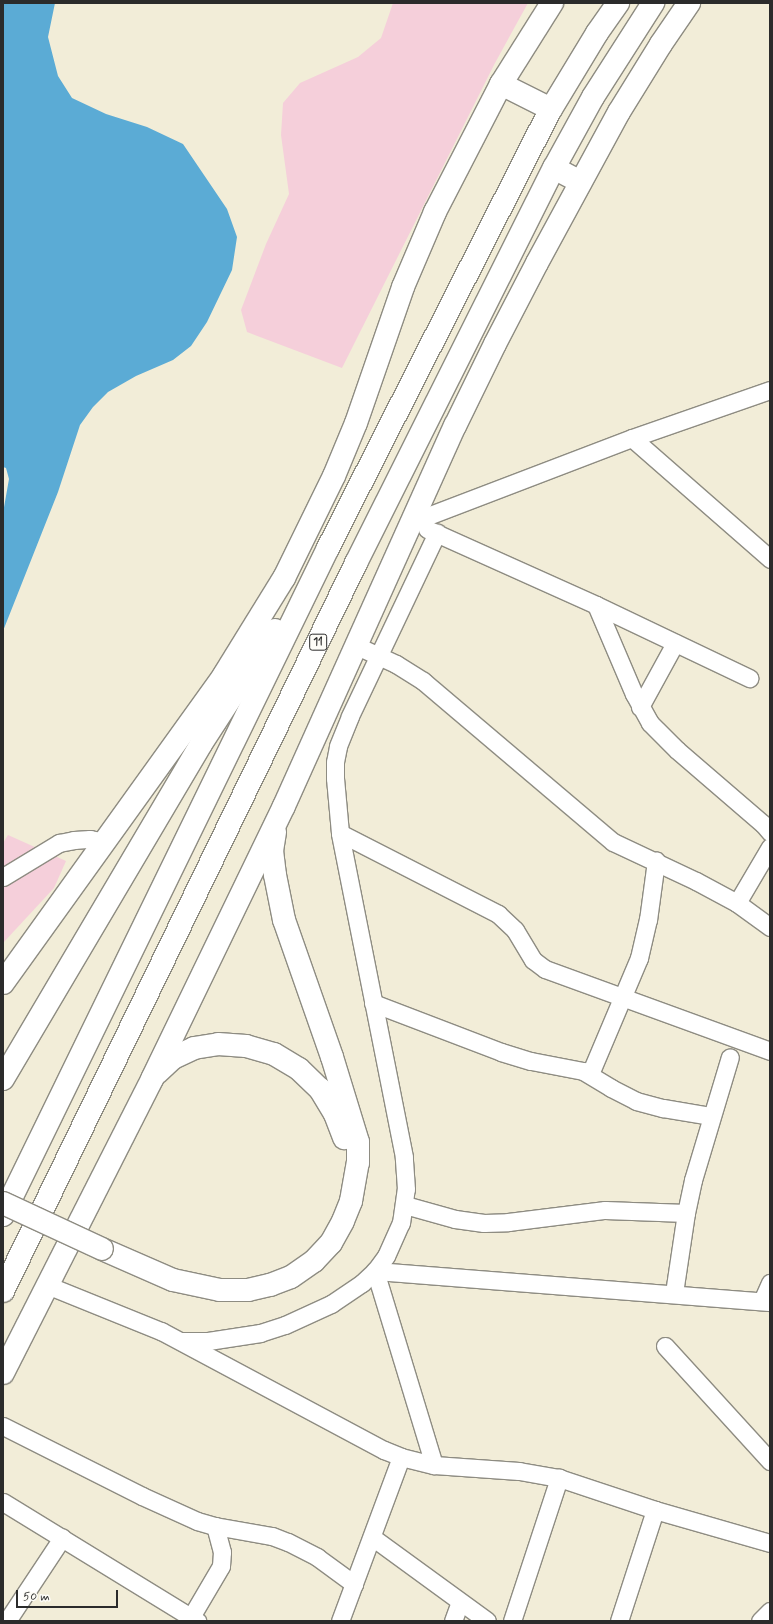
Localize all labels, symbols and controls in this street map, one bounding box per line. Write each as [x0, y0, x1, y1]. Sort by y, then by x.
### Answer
road number: 11 [309, 633, 327, 651]
scale bar [18, 1582, 120, 1608]
text: 50 m [23, 1589, 50, 1605]

